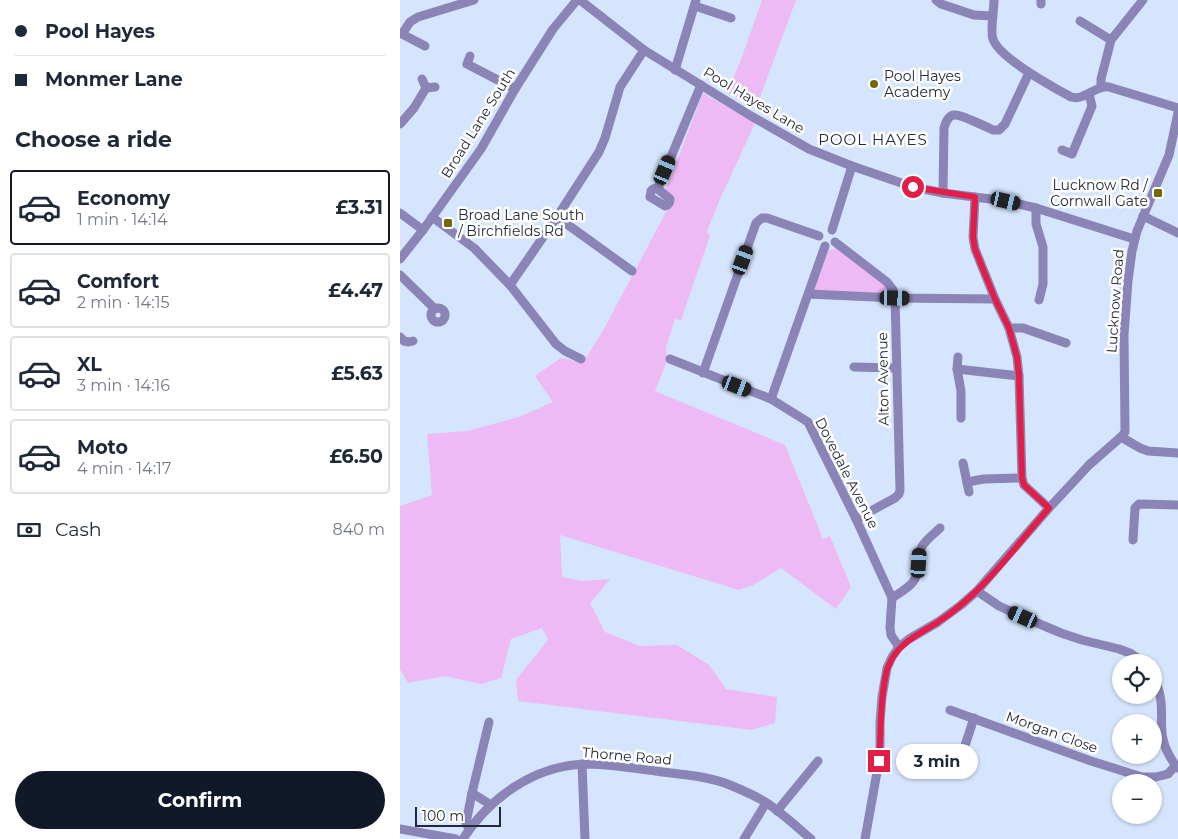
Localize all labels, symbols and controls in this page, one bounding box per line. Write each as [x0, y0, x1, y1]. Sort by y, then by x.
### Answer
text: Pool Hayes [45, 20, 155, 43]
street label: Pool Hayes Lane [700, 63, 808, 137]
street label: Broad Lane South [437, 65, 519, 181]
place label: Pool Hayes Academy [884, 67, 961, 101]
text: Monmer Lane [45, 68, 183, 91]
marker: Pool Hayes Academy [868, 78, 880, 90]
text: Choose a ride [15, 126, 172, 153]
district label: POOL HAYES [818, 130, 928, 149]
car [652, 153, 677, 187]
route start [902, 176, 924, 198]
place label: Lucknow Rd / Cornwall Gate [1050, 176, 1149, 210]
icon: car [17, 185, 62, 230]
text: Economy [77, 187, 170, 210]
marker: Lucknow Rd / Cornwall Gate [1152, 187, 1164, 199]
car [989, 190, 1022, 212]
text: £3.31 [335, 196, 383, 219]
place label: Broad Lane South / Birchfields Rd [457, 206, 584, 240]
text: 1 min · 14:14 [77, 210, 168, 229]
marker: Broad Lane South / Birchfields Rd [442, 217, 454, 229]
car [730, 243, 755, 277]
street label: Lucknow Road [1102, 248, 1128, 354]
icon: car [17, 268, 62, 313]
text: Comfort [77, 270, 159, 293]
text: £4.47 [328, 279, 383, 302]
car [879, 290, 910, 306]
text: 2 min · 14:15 [77, 293, 169, 312]
street label: Alton Avenue [873, 332, 893, 426]
icon: car [17, 351, 62, 396]
text: XL [77, 353, 102, 376]
text: £5.63 [331, 362, 383, 385]
car [720, 374, 753, 398]
text: 3 min · 14:16 [77, 376, 170, 395]
street label: Dovedale Avenue [811, 414, 883, 532]
icon: car [17, 434, 62, 479]
text: Moto [77, 436, 128, 459]
text: £6.50 [329, 445, 383, 468]
text: 4 min · 14:17 [77, 459, 171, 478]
icon: cash [15, 516, 43, 544]
text: Cash [55, 518, 102, 541]
text: 840 m [332, 520, 385, 539]
car [910, 548, 927, 578]
car [1006, 604, 1039, 630]
map controls [1112, 654, 1162, 824]
button: locate [1112, 654, 1162, 704]
street label: Morgan Close [1004, 707, 1100, 757]
button: + [1112, 714, 1162, 764]
street label: Thorne Road [581, 743, 673, 769]
callout: 3 min [896, 744, 979, 778]
route end [868, 750, 890, 772]
text: 3 min [914, 752, 960, 771]
button: Confirm [15, 771, 385, 829]
button: − [1112, 774, 1162, 824]
scale bar [415, 804, 501, 827]
text: 100 m [422, 807, 464, 825]

